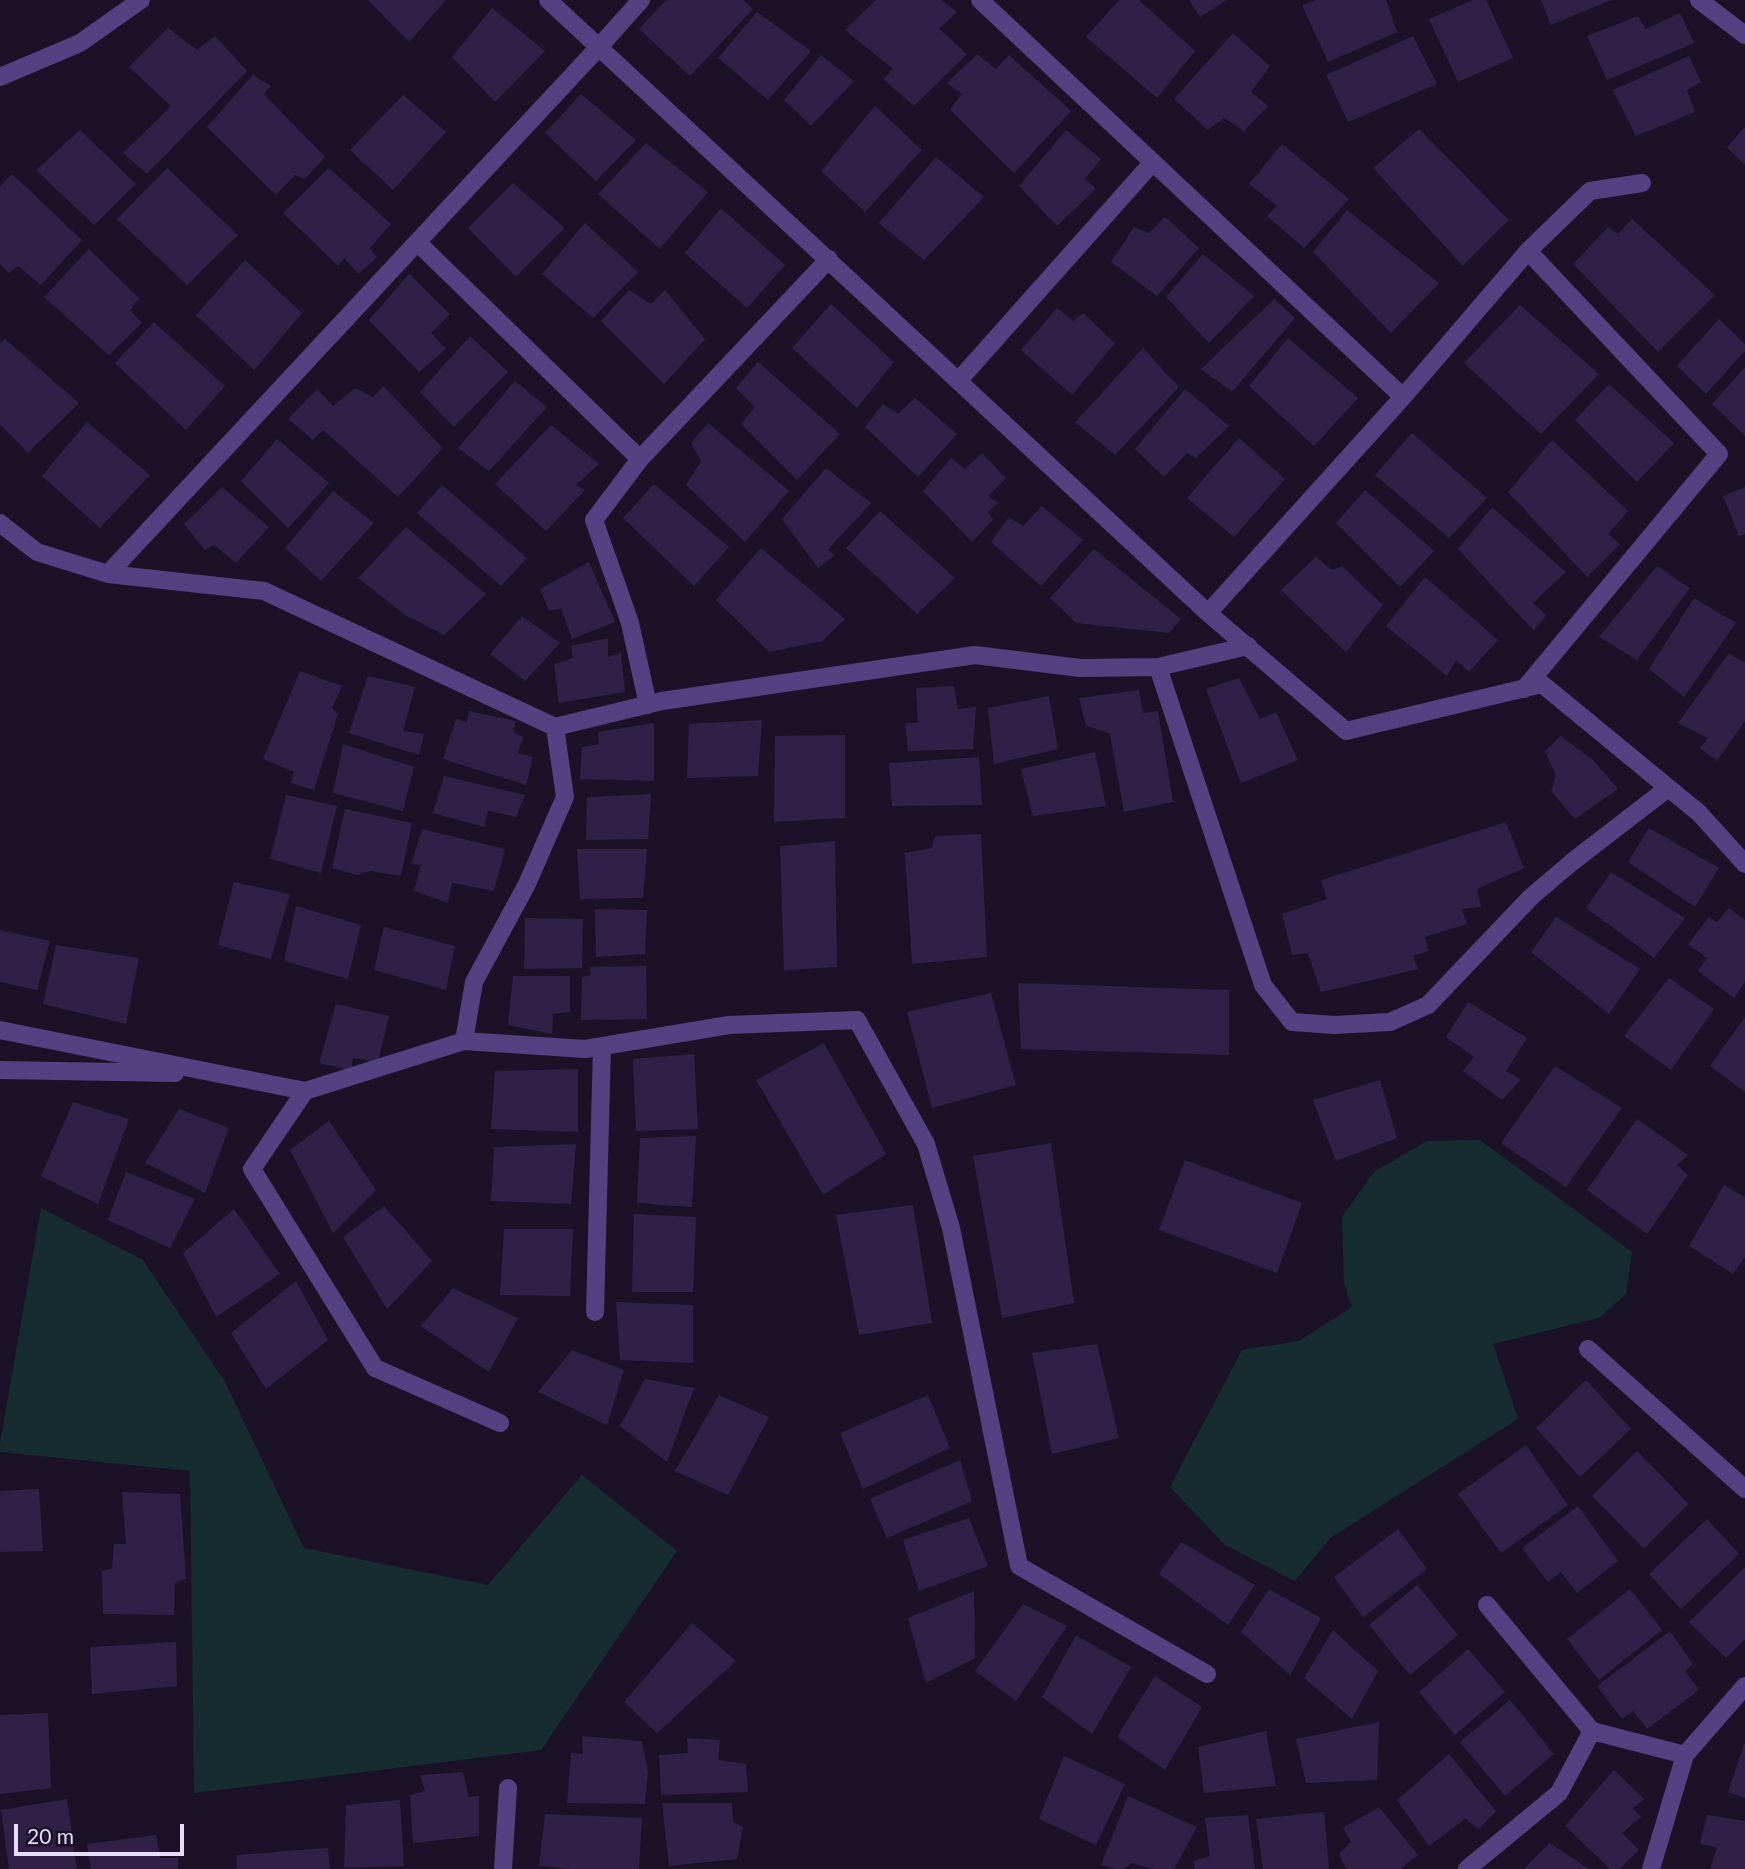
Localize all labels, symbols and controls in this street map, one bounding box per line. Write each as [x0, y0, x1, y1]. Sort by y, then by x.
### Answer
scale bar [18, 1810, 187, 1854]
text: 20 m [27, 1823, 74, 1848]

